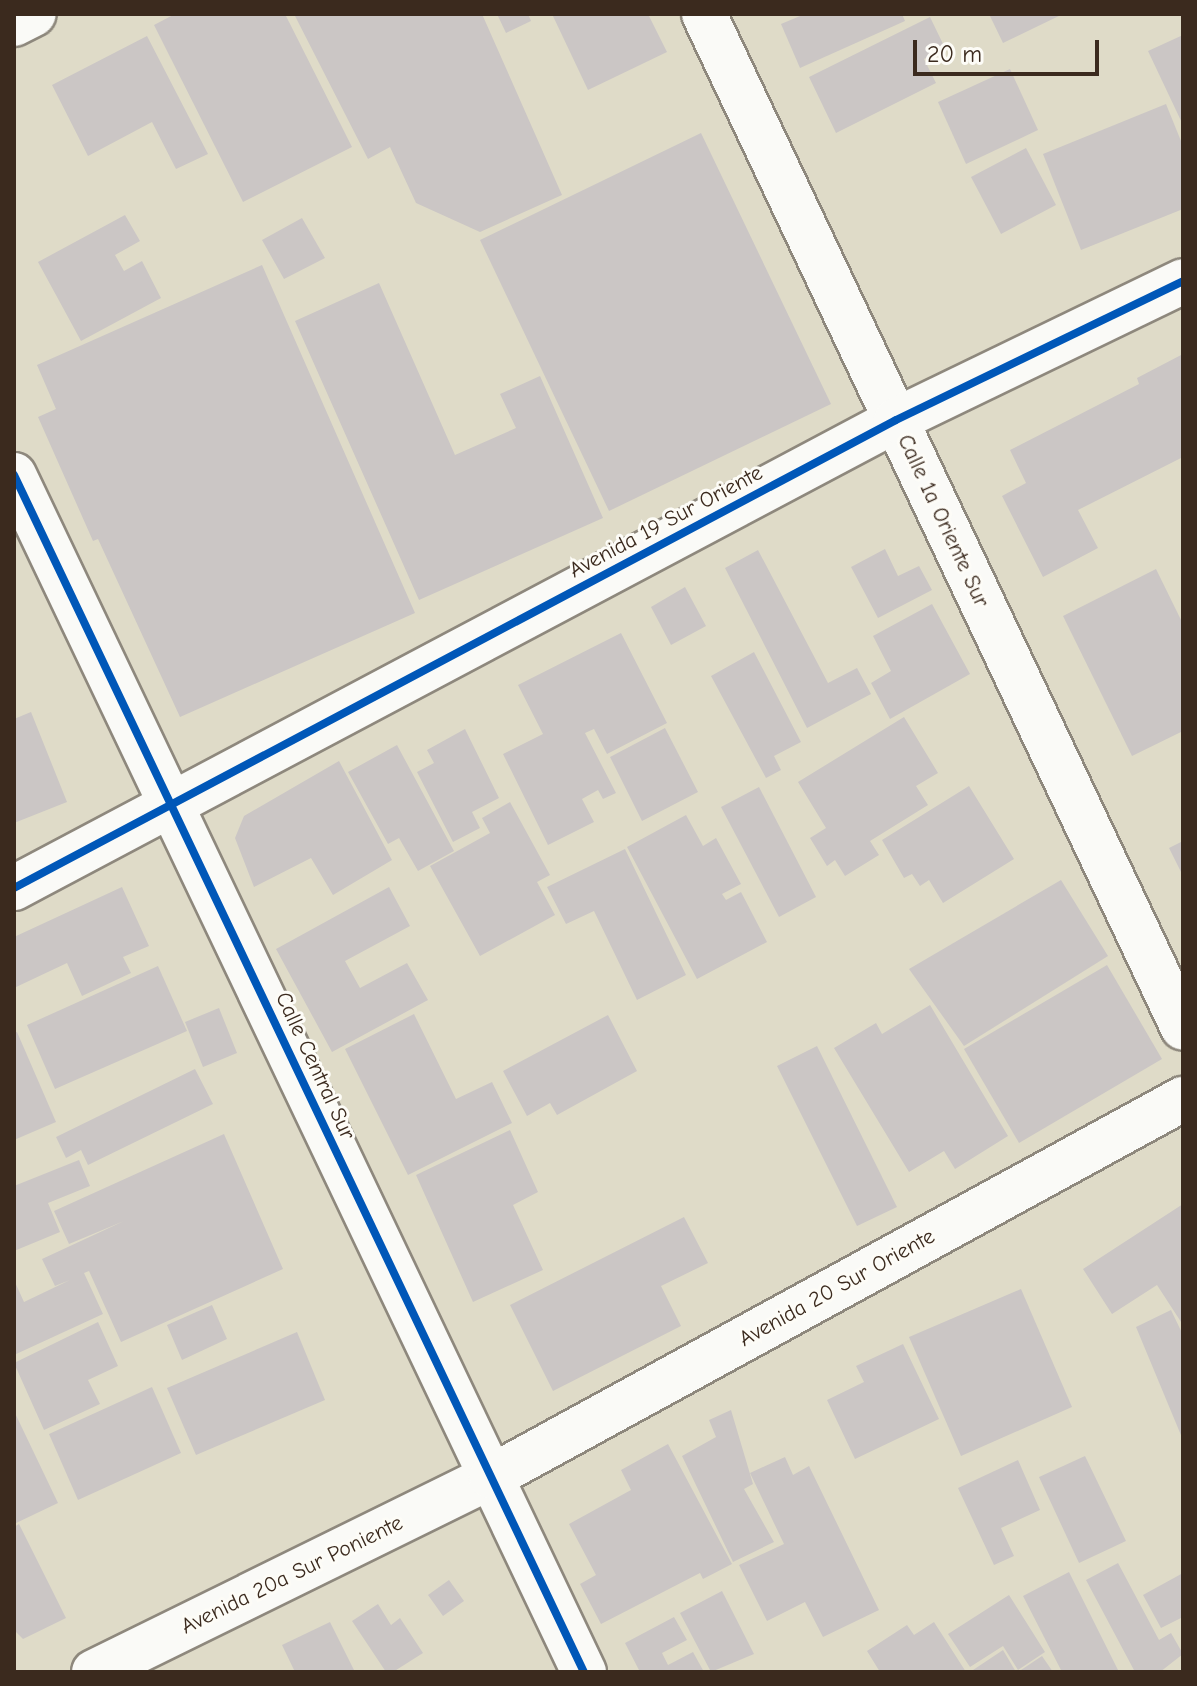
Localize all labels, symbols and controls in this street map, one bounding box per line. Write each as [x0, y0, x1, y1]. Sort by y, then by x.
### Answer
scale bar [917, 24, 1103, 74]
text: 20 m [927, 40, 982, 68]
street label: Calle 1a Oriente Sur [891, 430, 995, 612]
street label: Avenida 19 Sur Oriente [565, 460, 767, 584]
street label: Calle Central Sur [269, 988, 361, 1144]
street label: Avenida 20 Sur Oriente [735, 1223, 939, 1353]
street label: Avenida 20a Sur Poniente [177, 1510, 407, 1640]

